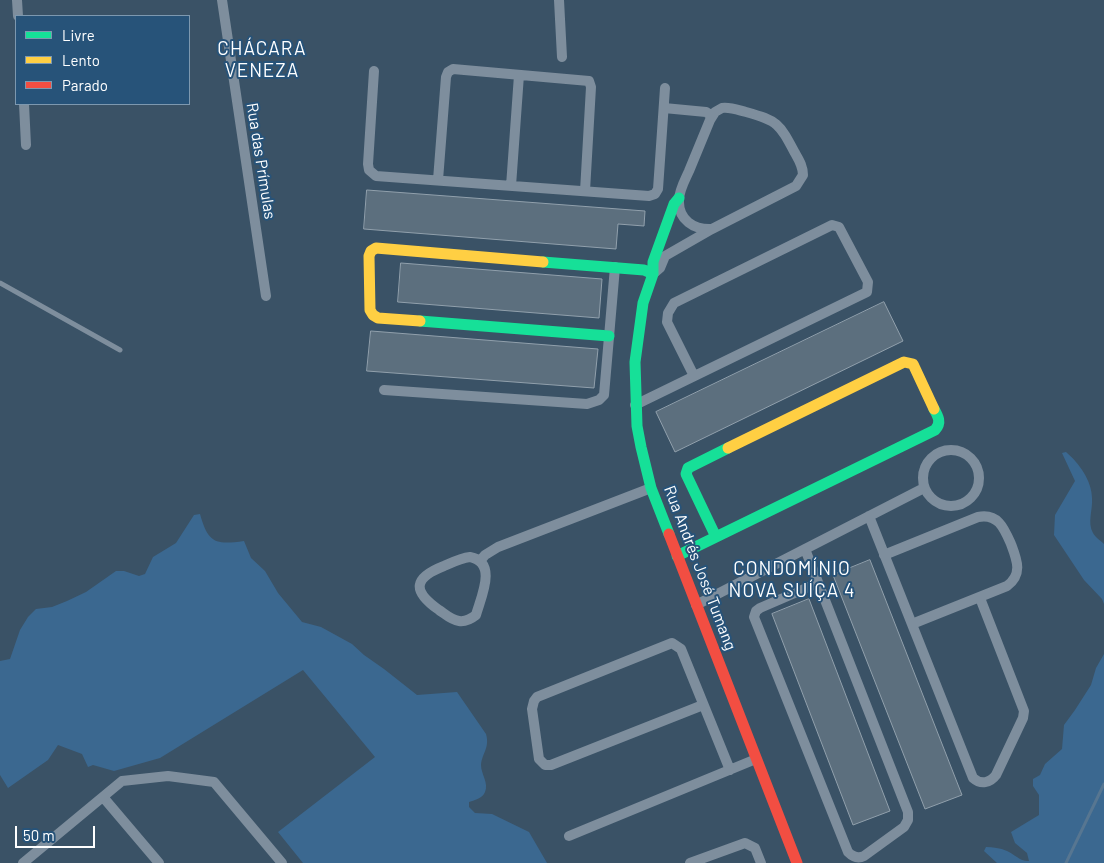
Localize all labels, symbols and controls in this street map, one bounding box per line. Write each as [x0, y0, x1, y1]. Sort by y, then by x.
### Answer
legend [15, 15, 190, 105]
text: Livre [62, 26, 95, 44]
district label: CHÁCARA VENEZA [216, 38, 308, 82]
text: Lento [62, 51, 100, 69]
text: Parado [62, 76, 108, 94]
street label: Rua das Prímulas [242, 101, 280, 221]
street label: Rua Andrés José Tumang [660, 483, 740, 653]
district label: CONDOMÍNIO NOVA SUÍÇA 4 [727, 558, 857, 602]
scale bar [18, 816, 98, 848]
text: 50 m [23, 826, 55, 844]

